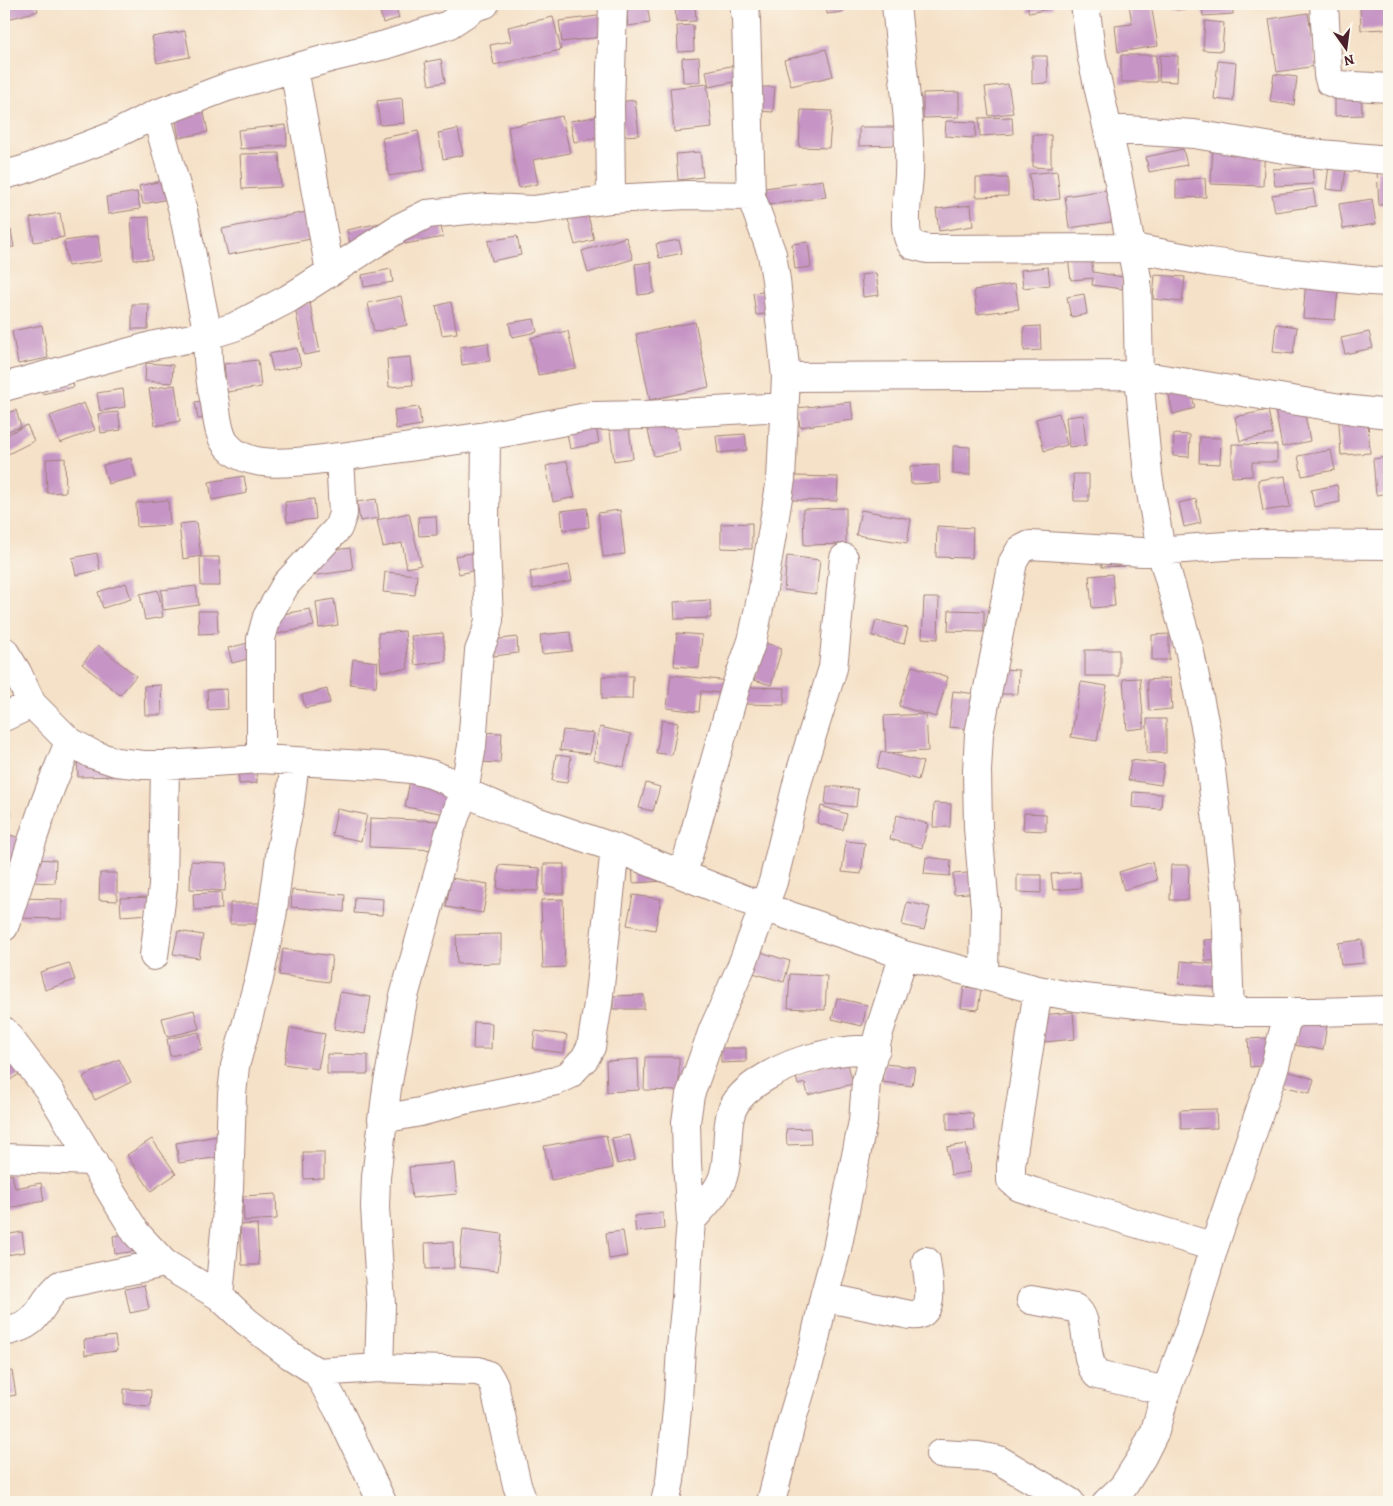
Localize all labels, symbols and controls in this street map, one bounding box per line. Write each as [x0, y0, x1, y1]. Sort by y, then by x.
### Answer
north arrow [1320, 22, 1370, 72]
text: N [1342, 50, 1356, 71]

